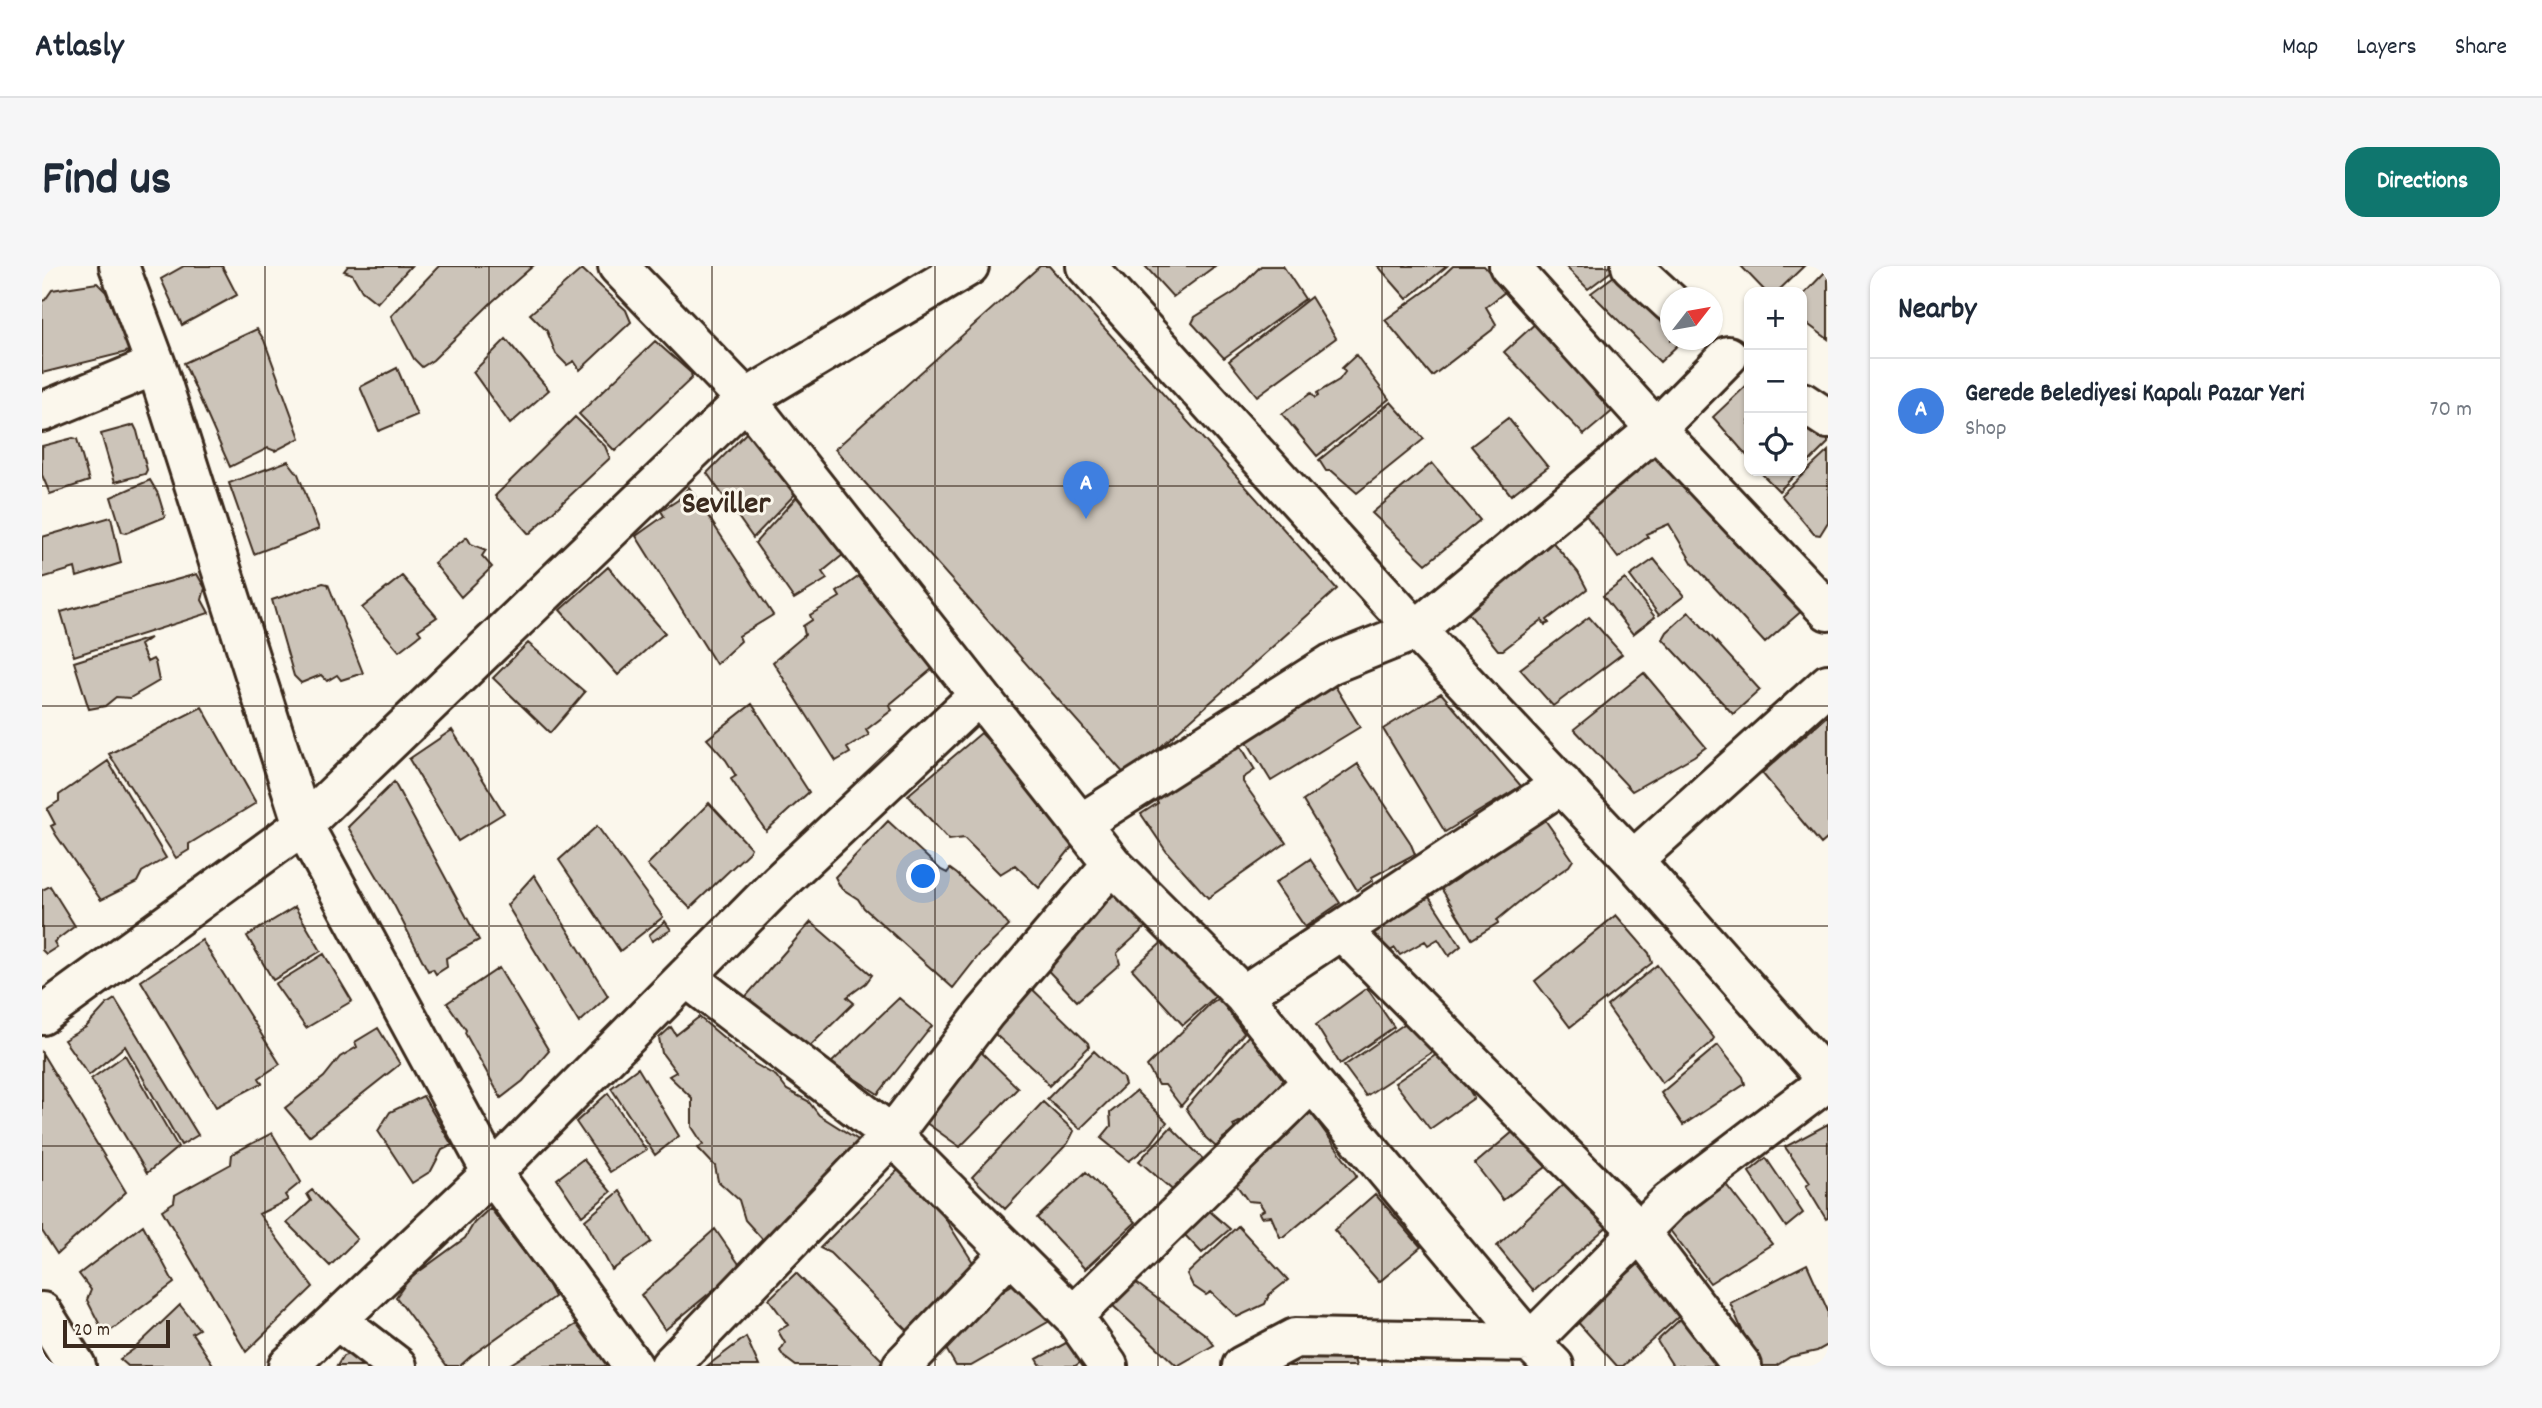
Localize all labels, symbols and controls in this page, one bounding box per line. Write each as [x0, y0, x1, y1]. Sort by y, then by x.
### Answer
text: Atlasly [35, 25, 124, 72]
text: Map [2282, 31, 2318, 65]
text: Layers [2356, 31, 2417, 65]
text: Share [2455, 31, 2507, 65]
text: Find us [42, 147, 171, 217]
button: Directions [2345, 147, 2500, 217]
north arrow [1660, 287, 1723, 350]
map controls [1744, 287, 1807, 476]
button: + [1744, 287, 1807, 350]
text: Nearby [1898, 290, 1976, 333]
button: − [1744, 350, 1807, 413]
text: Gerede Belediyesi Kapalı Pazar Yeri [1965, 376, 2305, 413]
text: A [1915, 394, 1927, 427]
text: 70 m [2430, 394, 2472, 427]
button: locate [1744, 413, 1807, 476]
text: Shop [1965, 413, 2007, 446]
pin: A [1063, 461, 1109, 519]
district label: Seviller [682, 483, 771, 529]
your location [906, 859, 940, 893]
scale bar [63, 1317, 170, 1349]
text: 20 m [74, 1318, 110, 1345]

